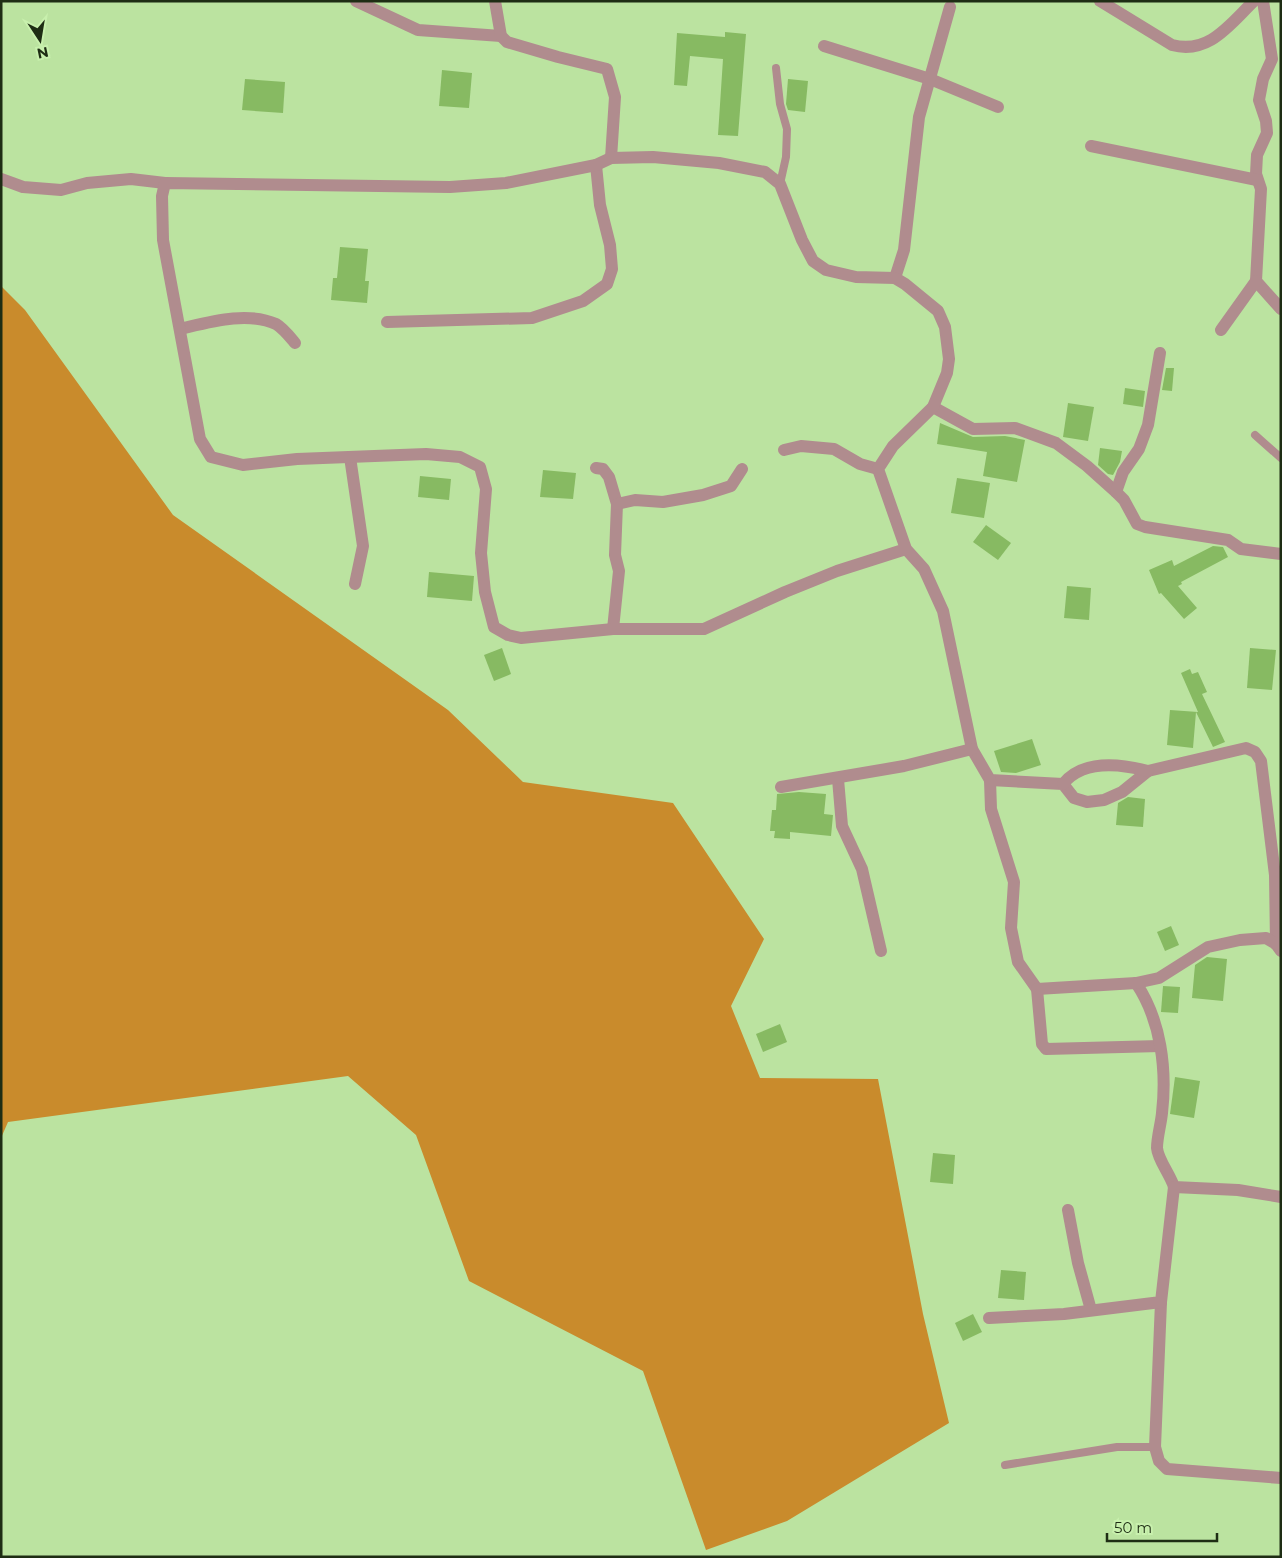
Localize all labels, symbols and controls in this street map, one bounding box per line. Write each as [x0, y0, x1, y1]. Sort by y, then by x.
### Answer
north arrow [15, 15, 65, 65]
text: N [35, 43, 50, 63]
scale bar [1107, 1510, 1217, 1542]
text: 50 m [1114, 1518, 1152, 1537]

